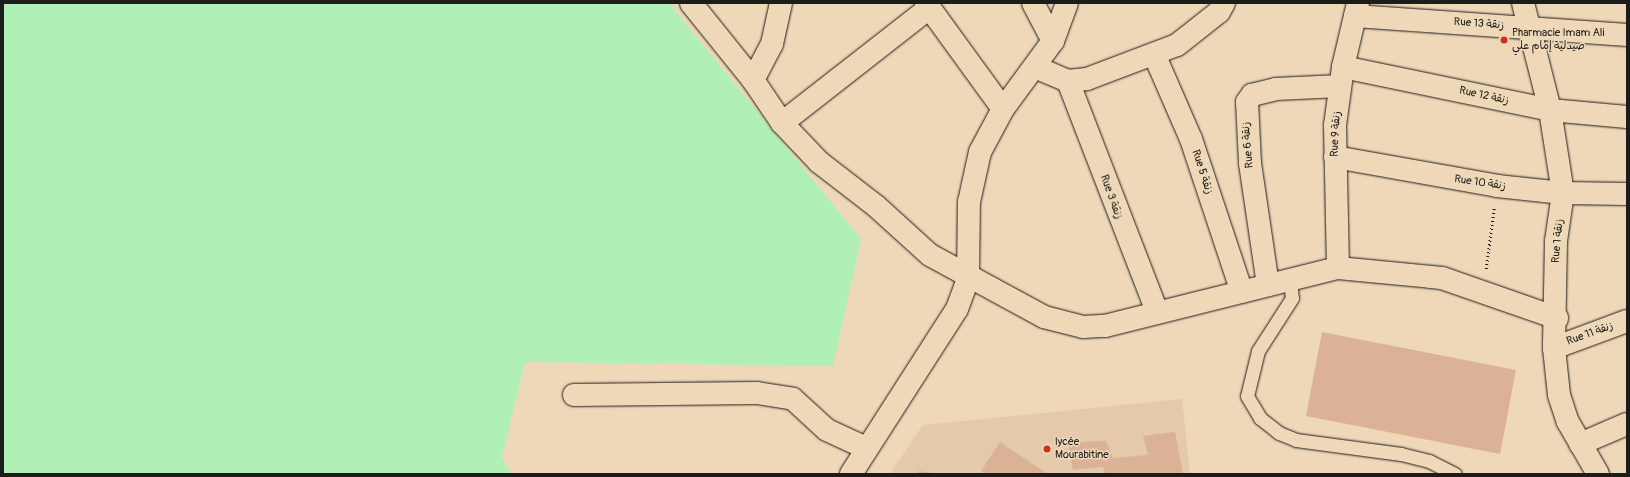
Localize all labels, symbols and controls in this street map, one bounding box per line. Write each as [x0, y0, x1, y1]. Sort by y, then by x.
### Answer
street label: Rue 13 زنقة [1453, 16, 1505, 32]
place label: Pharmacie Imam Ali صيدلية إمام علي [1512, 27, 1604, 53]
marker: Pharmacie Imam Ali صيدلية إمام علي [1499, 35, 1509, 45]
street label: Rue 12 زنقة [1458, 84, 1510, 108]
street label: Rue 9 زنقة [1328, 111, 1344, 157]
street label: Rue 6 زنقة [1239, 121, 1257, 169]
street label: Rue 5 زنقة [1189, 148, 1215, 196]
street label: Rue 3 زنقة [1097, 173, 1125, 221]
street label: Rue 10 زنقة [1453, 173, 1507, 193]
street label: Rue 1 زنقة [1549, 218, 1567, 264]
street label: Rue 11 زنقة [1565, 319, 1615, 349]
place label: lycée Mourabitine [1055, 436, 1109, 462]
marker: lycée Mourabitine [1042, 444, 1052, 454]

